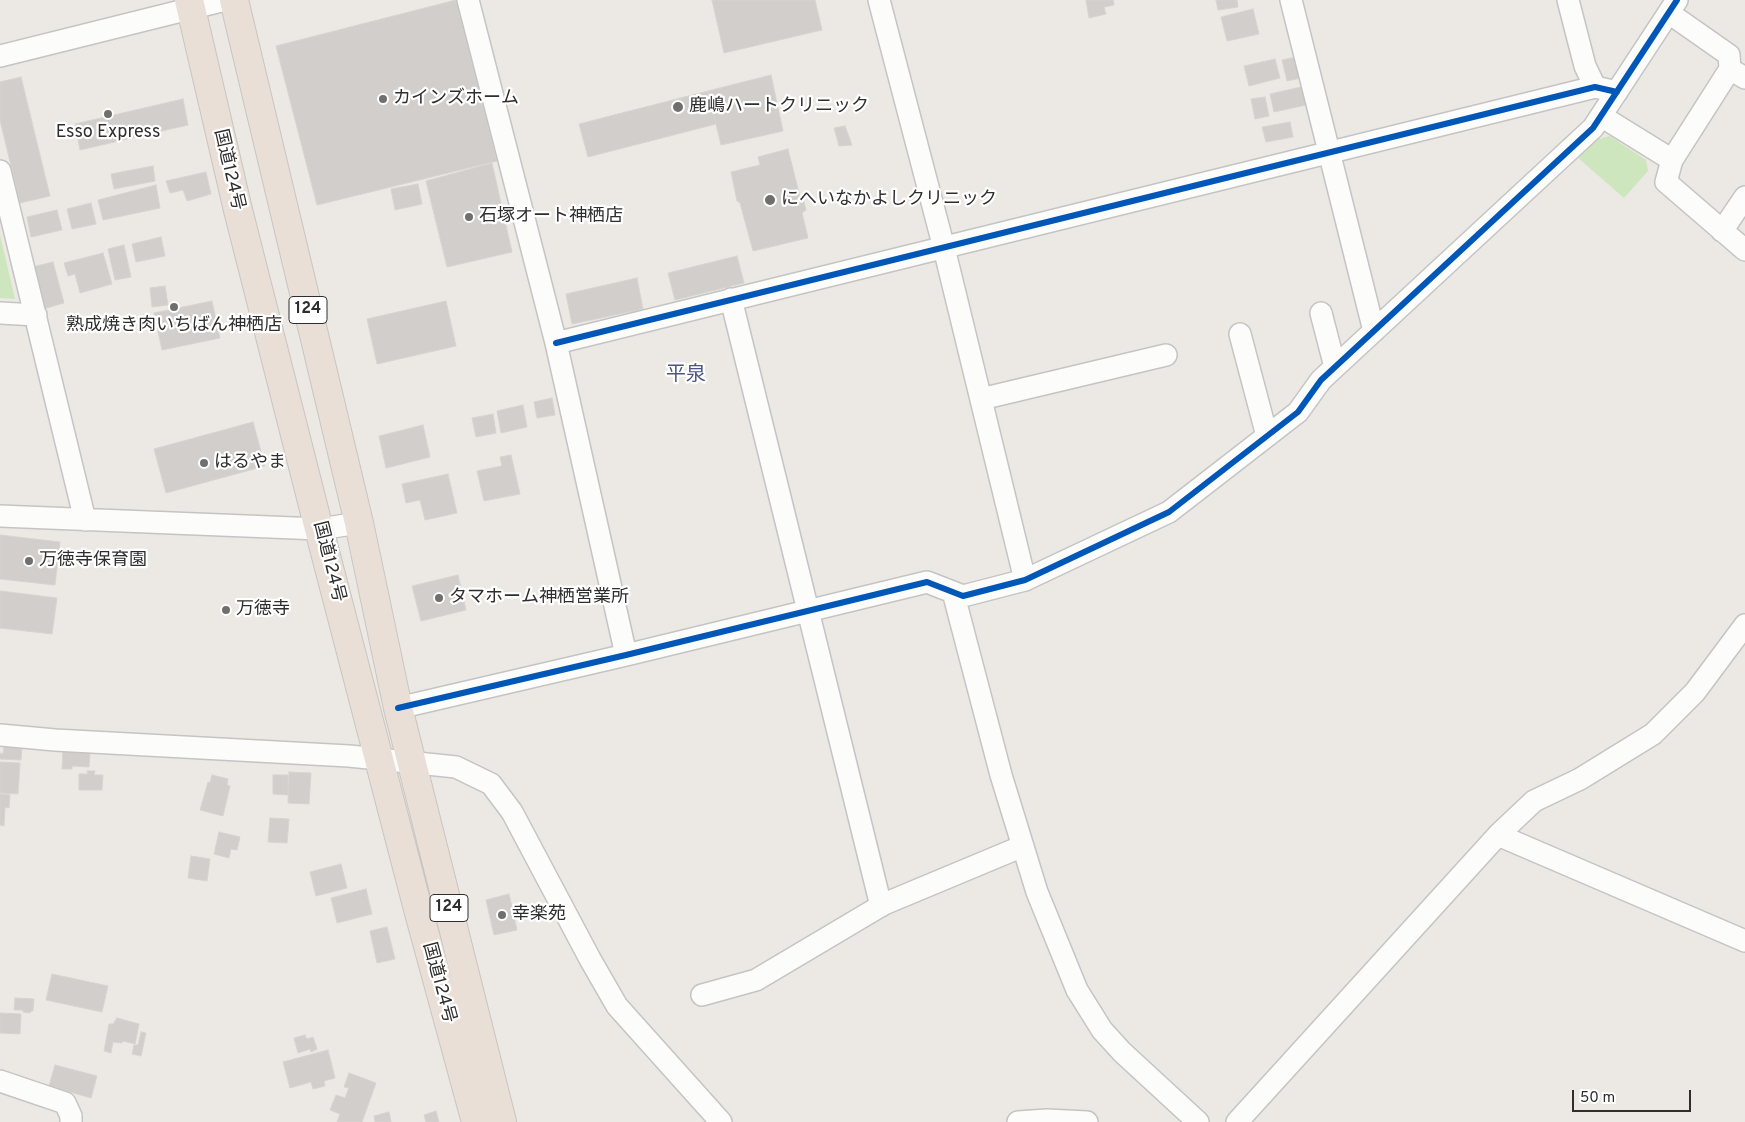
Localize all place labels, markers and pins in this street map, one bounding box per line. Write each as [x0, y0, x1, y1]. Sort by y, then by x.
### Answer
place label: カインズホーム [393, 88, 519, 110]
marker: カインズホーム [377, 93, 389, 105]
place label: 鹿嶋ハートクリニック [689, 96, 869, 118]
marker: 鹿嶋ハートクリニック [671, 100, 685, 114]
marker: Esso Express [102, 108, 114, 120]
place label: Esso Express [56, 122, 160, 144]
place label: にへいなかよしクリニック [781, 189, 997, 211]
marker: にへいなかよしクリニック [763, 193, 777, 207]
place label: 石塚オート神栖店 [479, 206, 623, 228]
marker: 石塚オート神栖店 [463, 211, 475, 223]
marker: 熟成焼き肉いちばん神栖店 [168, 301, 180, 313]
place label: 熟成焼き肉いちばん神栖店 [66, 315, 282, 337]
place label: はるやま [214, 452, 286, 474]
marker: はるやま [198, 457, 210, 469]
place label: 万徳寺保育園 [39, 550, 147, 572]
marker: 万徳寺保育園 [23, 555, 35, 567]
place label: タマホーム神栖営業所 [449, 587, 629, 609]
marker: タマホーム神栖営業所 [433, 592, 445, 604]
place label: 万徳寺 [236, 599, 290, 621]
marker: 万徳寺 [220, 604, 232, 616]
place label: 幸楽苑 [512, 904, 566, 926]
marker: 幸楽苑 [496, 909, 508, 921]

